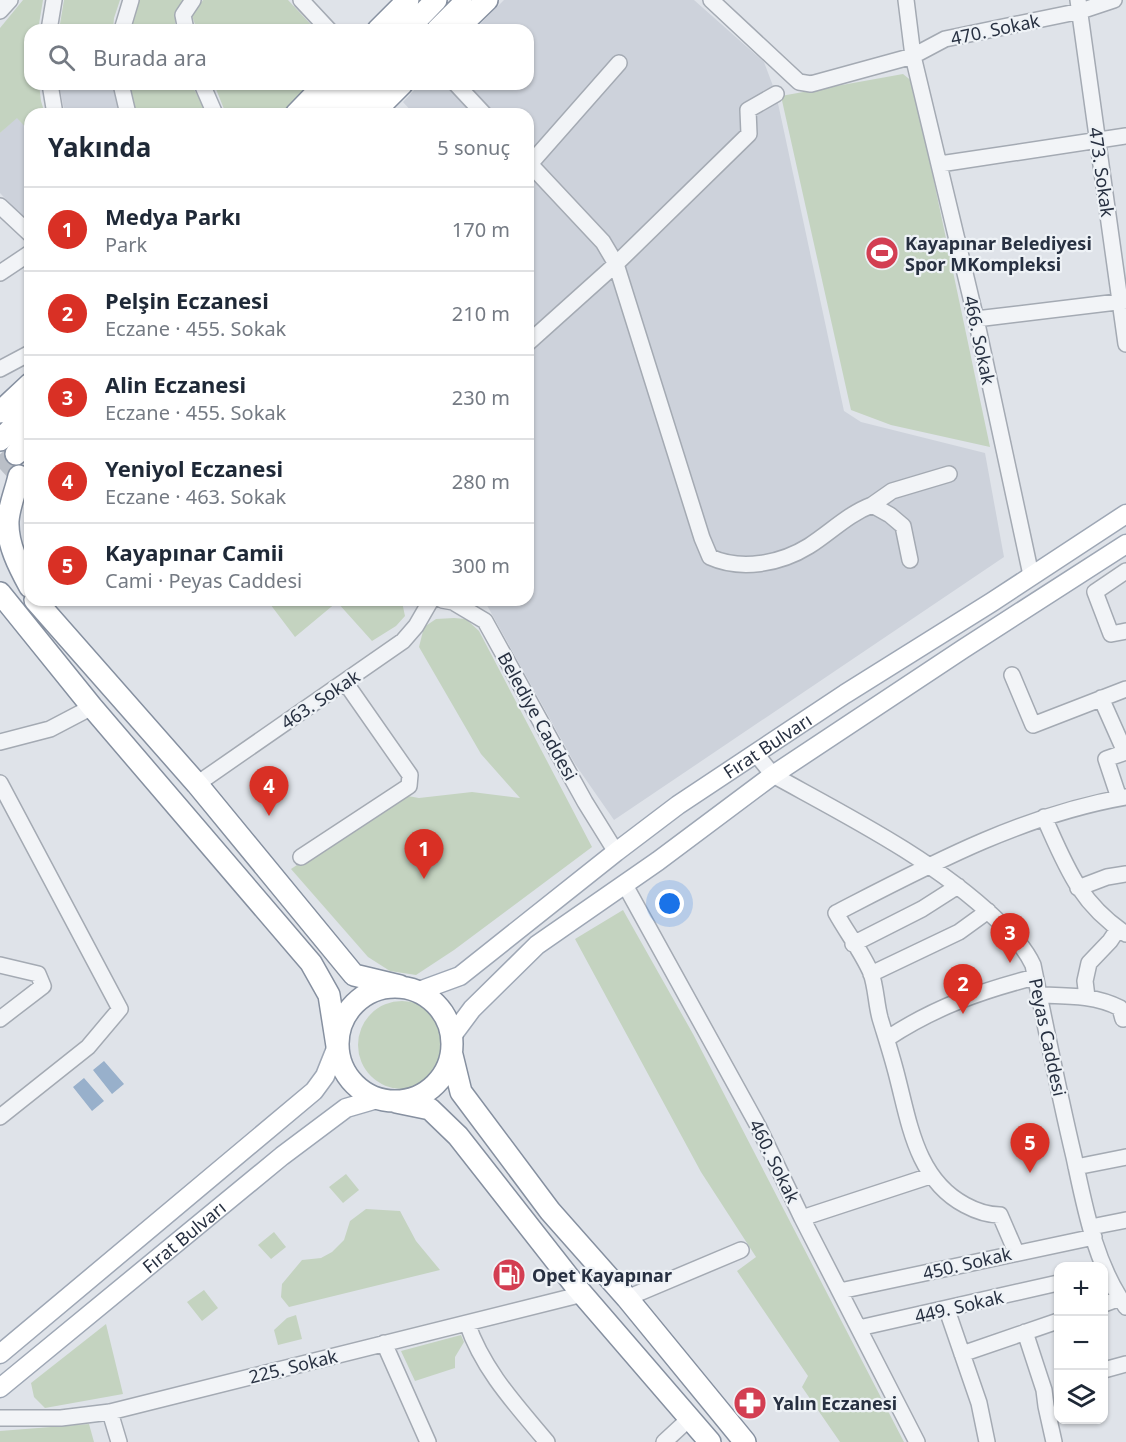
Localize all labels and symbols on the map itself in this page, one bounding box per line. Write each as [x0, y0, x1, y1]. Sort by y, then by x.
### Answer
street label: 470. Sokak [948, 8, 1042, 50]
street label: 473. Sokak [1084, 126, 1120, 219]
place label: Kayapınar Belediyesi Spor MKompleksi [905, 231, 1092, 276]
sports icon: Kayapınar Belediyesi Spor MKompleksi [864, 235, 900, 271]
street label: 466. Sokak [959, 293, 1001, 387]
street label: Belediye Caddesi [493, 647, 583, 785]
street label: 463. Sokak [276, 664, 365, 734]
street label: Fırat Bulvarı [719, 708, 816, 784]
pin: 4 [250, 766, 288, 816]
pin: 1 [404, 830, 444, 879]
your location [655, 889, 684, 918]
pin: 3 [990, 914, 1030, 963]
pin: 2 [944, 964, 982, 1014]
street label: Peyas Caddesi [1024, 976, 1072, 1098]
street label: 460. Sokak [744, 1115, 806, 1207]
pin: 5 [1010, 1124, 1050, 1173]
street label: Fırat Bulvarı [137, 1195, 231, 1278]
street label: 450. Sokak [920, 1241, 1014, 1285]
fuel station icon: Opet Kayapınar [491, 1257, 527, 1293]
place label: Opet Kayapınar [532, 1263, 672, 1287]
street label: 449. Sokak [912, 1284, 1006, 1328]
street label: 225. Sokak [246, 1343, 340, 1389]
pharmacy icon: Yalın Eczanesi [732, 1385, 768, 1421]
place label: Yalın Eczanesi [773, 1391, 897, 1415]

